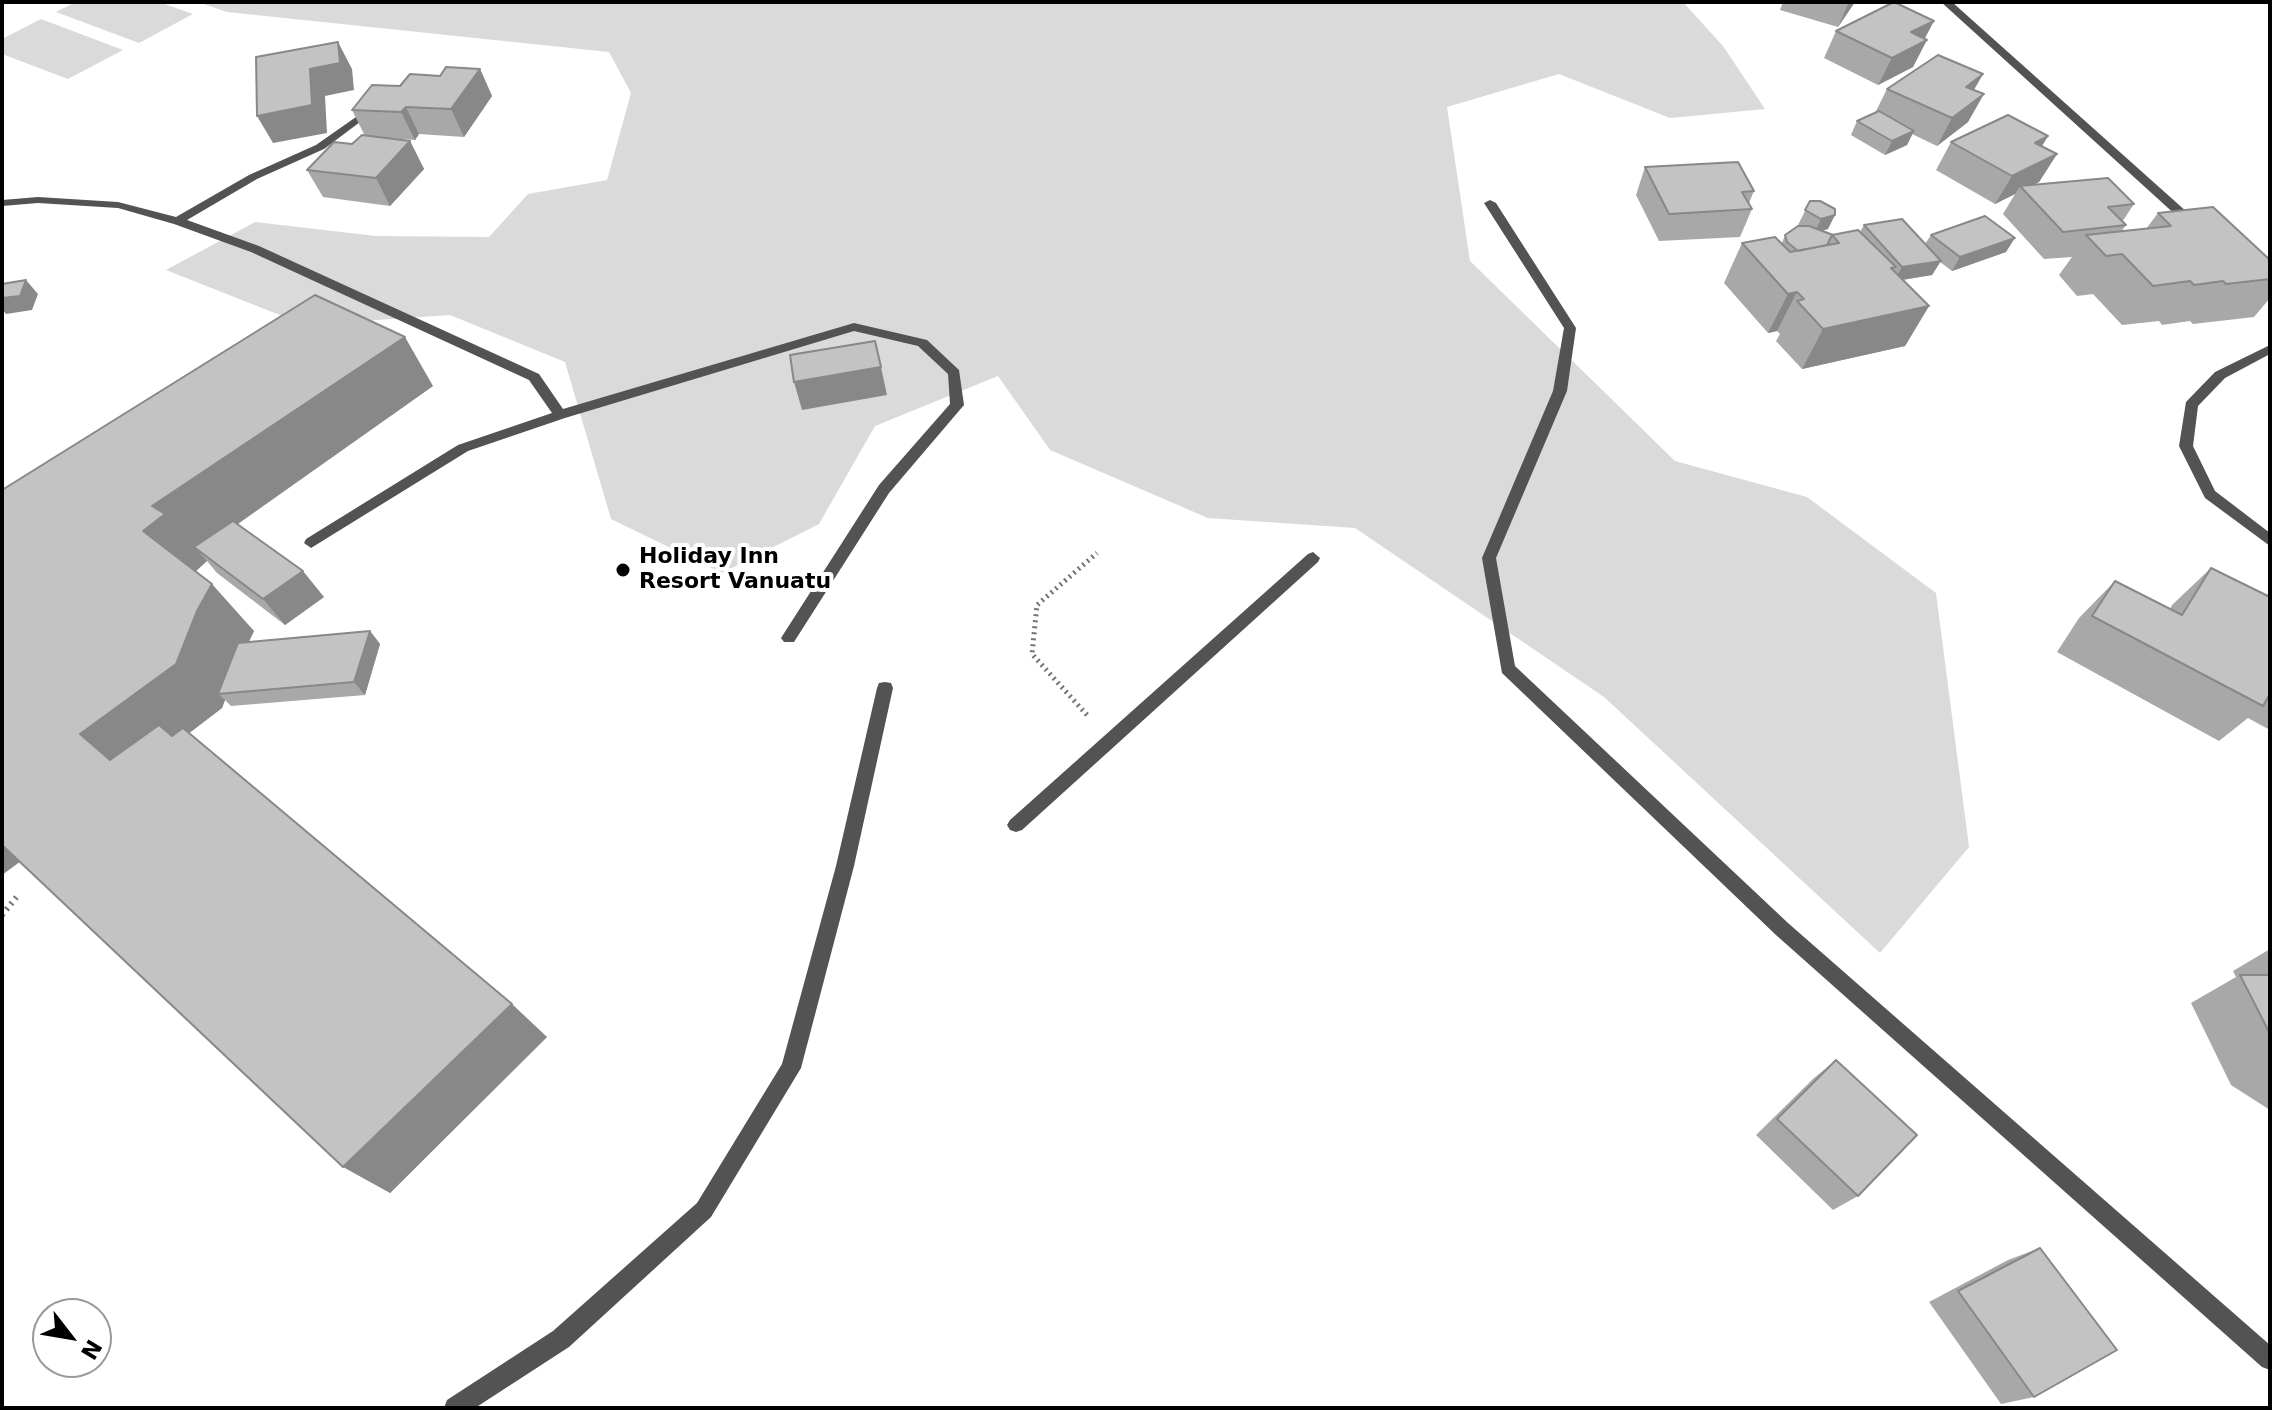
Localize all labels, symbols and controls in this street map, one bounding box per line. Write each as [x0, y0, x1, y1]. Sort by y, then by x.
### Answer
place label: Holiday Inn Resort Vanuatu [639, 544, 831, 596]
marker: Holiday Inn Resort Vanuatu [614, 561, 632, 579]
north arrow [32, 1298, 112, 1378]
text: N [76, 1335, 107, 1364]

